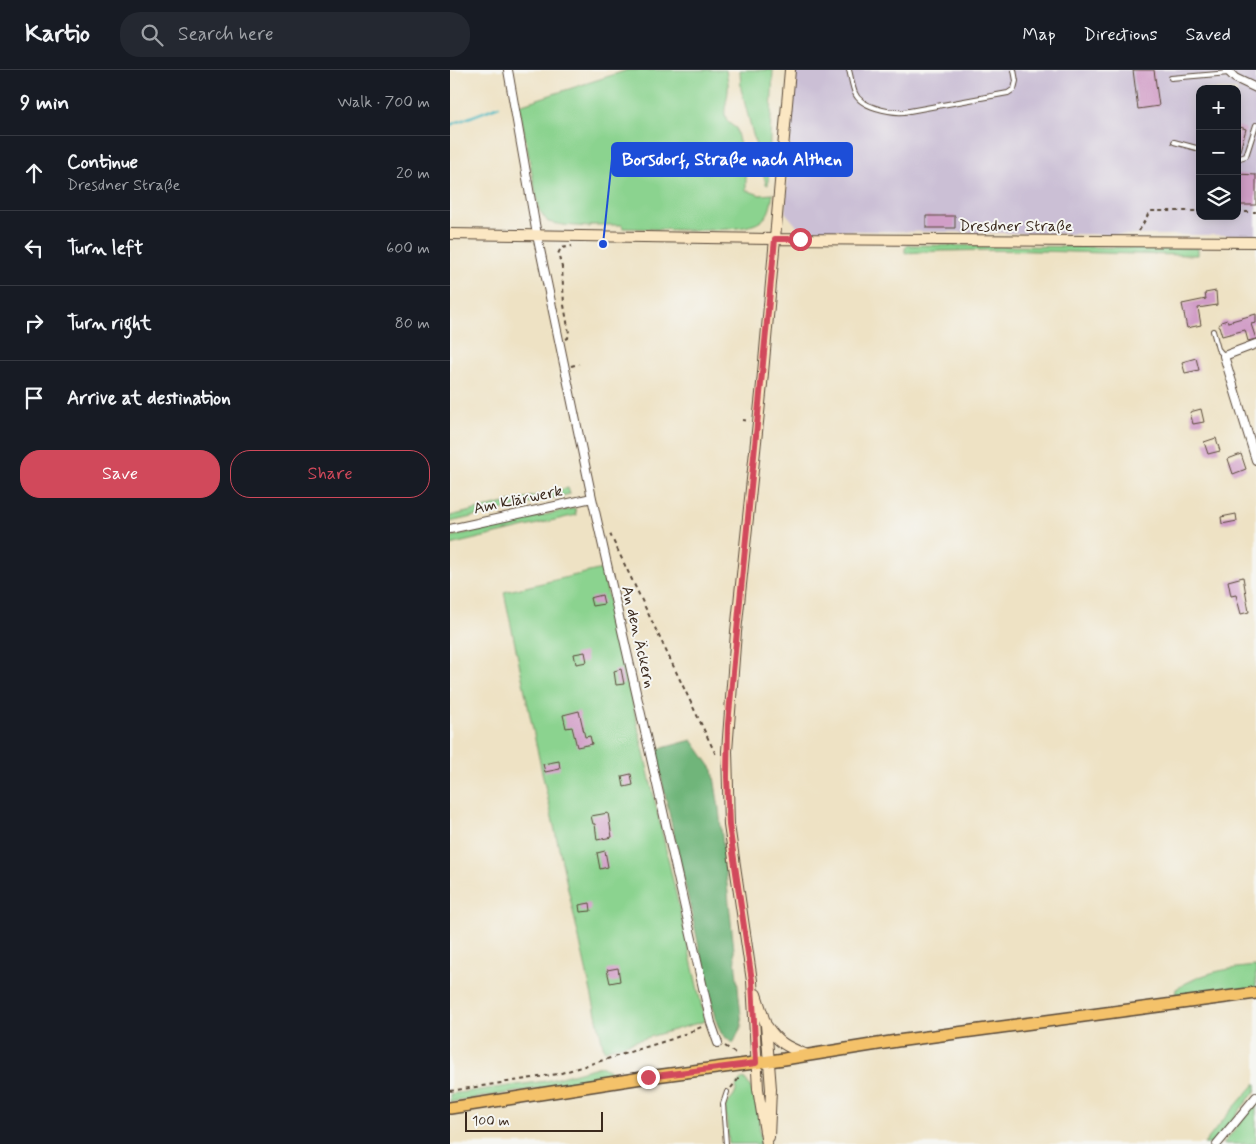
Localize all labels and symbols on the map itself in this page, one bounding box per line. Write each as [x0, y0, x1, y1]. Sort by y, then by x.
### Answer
callout: Borsdorf, Straße nach Althen [612, 143, 852, 176]
text: Borsdorf, Straße nach Althen [622, 148, 842, 172]
street label: Dresdner Straße [959, 216, 1073, 237]
route start [789, 228, 812, 251]
street label: Am Klärwerk [472, 480, 564, 520]
street label: An den Äckern [616, 584, 660, 690]
route end [637, 1066, 660, 1089]
scale bar [465, 1109, 602, 1132]

